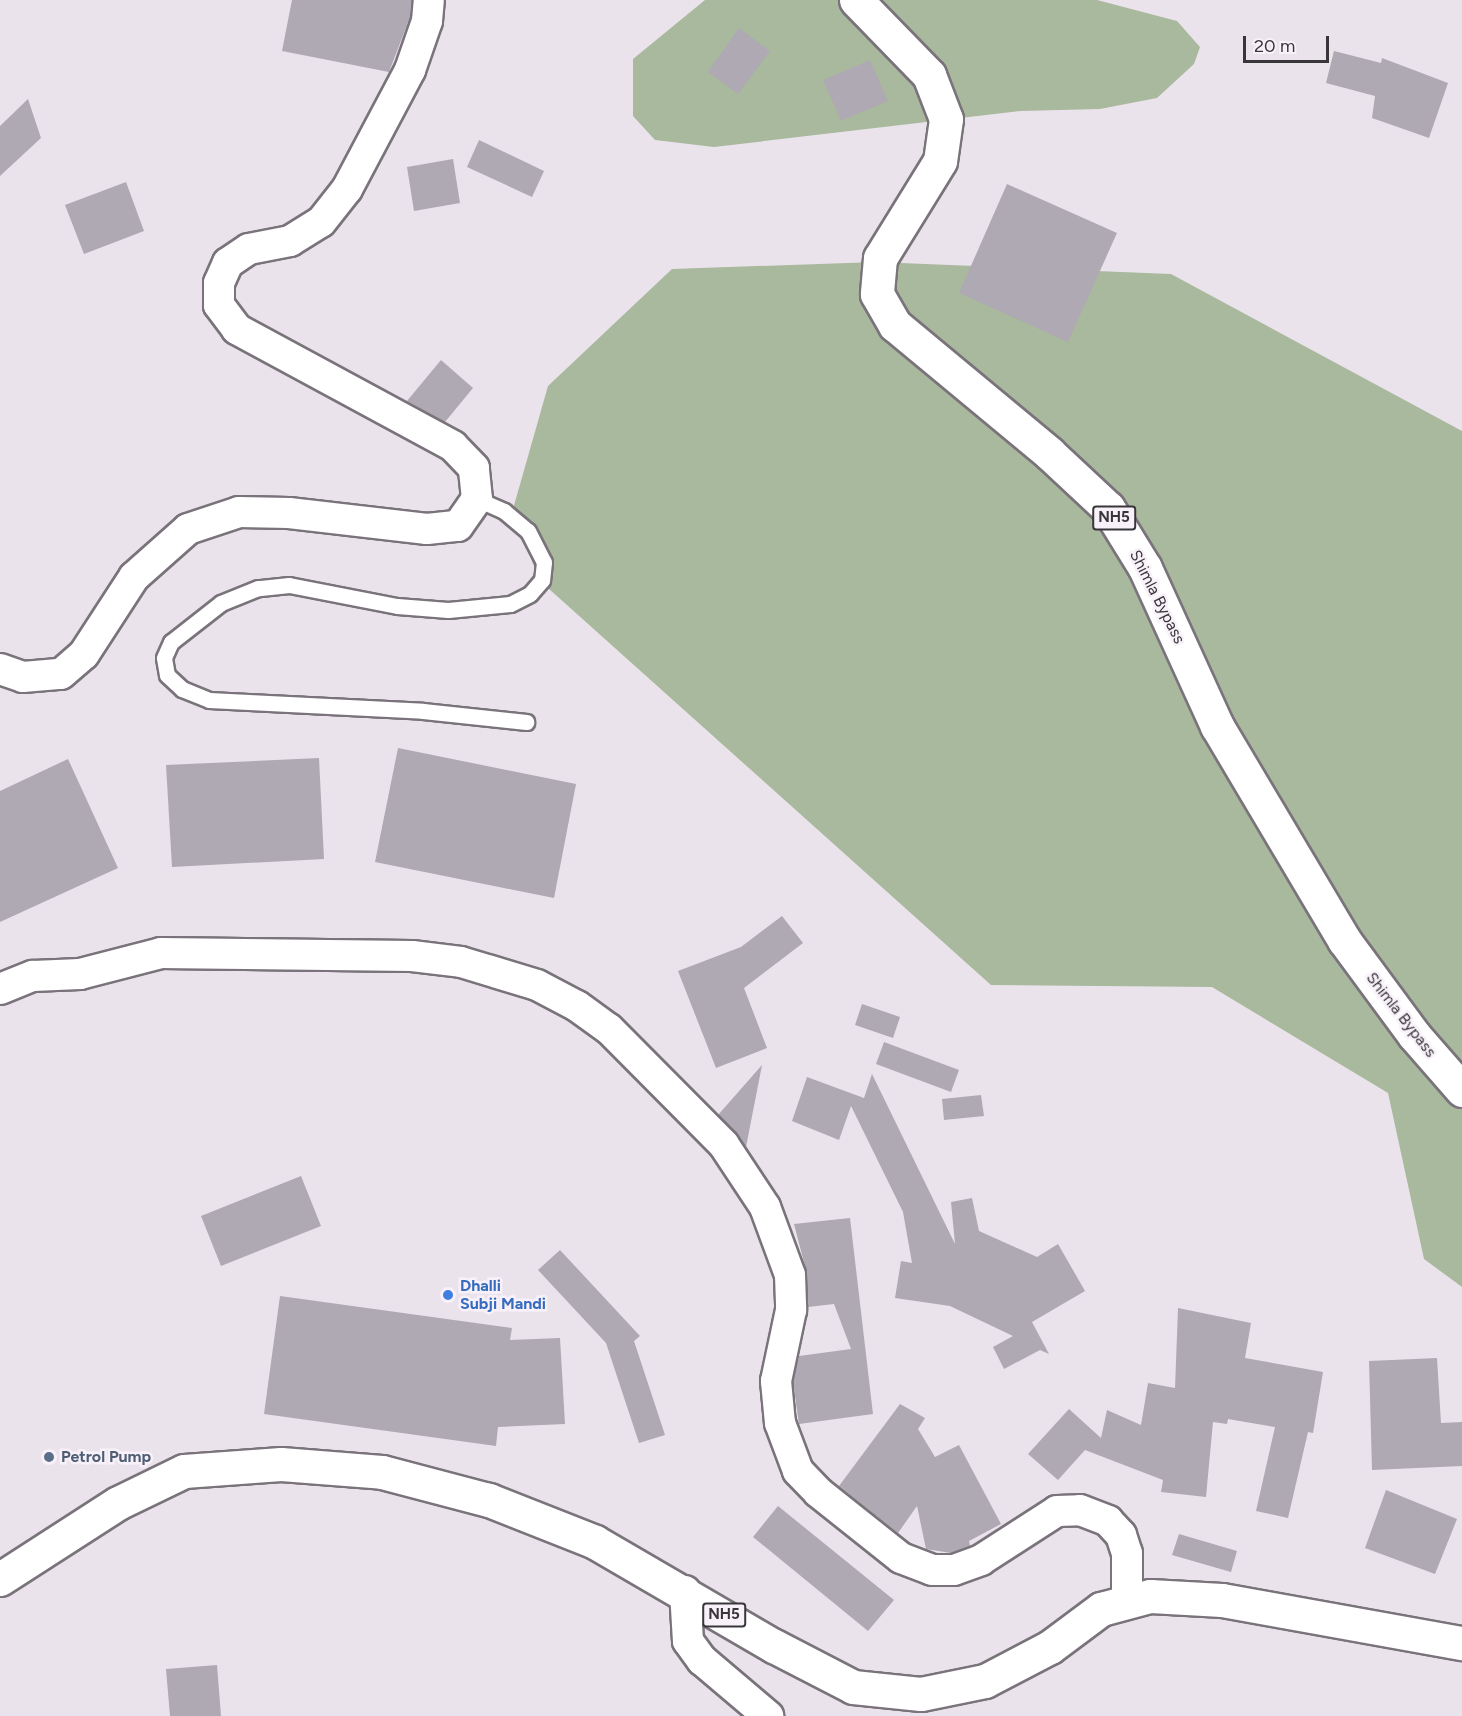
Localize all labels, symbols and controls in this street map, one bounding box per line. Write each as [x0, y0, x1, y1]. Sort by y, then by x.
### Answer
scale bar [1246, 24, 1332, 62]
text: 20 m [1254, 35, 1295, 57]
road number: NH5 [1092, 506, 1136, 530]
street label: Shimla Bypass [1125, 547, 1189, 647]
street label: Shimla Bypass [1362, 969, 1440, 1061]
place label: Dhalli Subji Mandi [460, 1276, 546, 1314]
marker: Dhalli Subji Mandi [441, 1288, 455, 1302]
place label: Petrol Pump [61, 1447, 151, 1467]
marker: Petrol Pump [42, 1450, 56, 1464]
road number: NH5 [702, 1603, 746, 1627]

